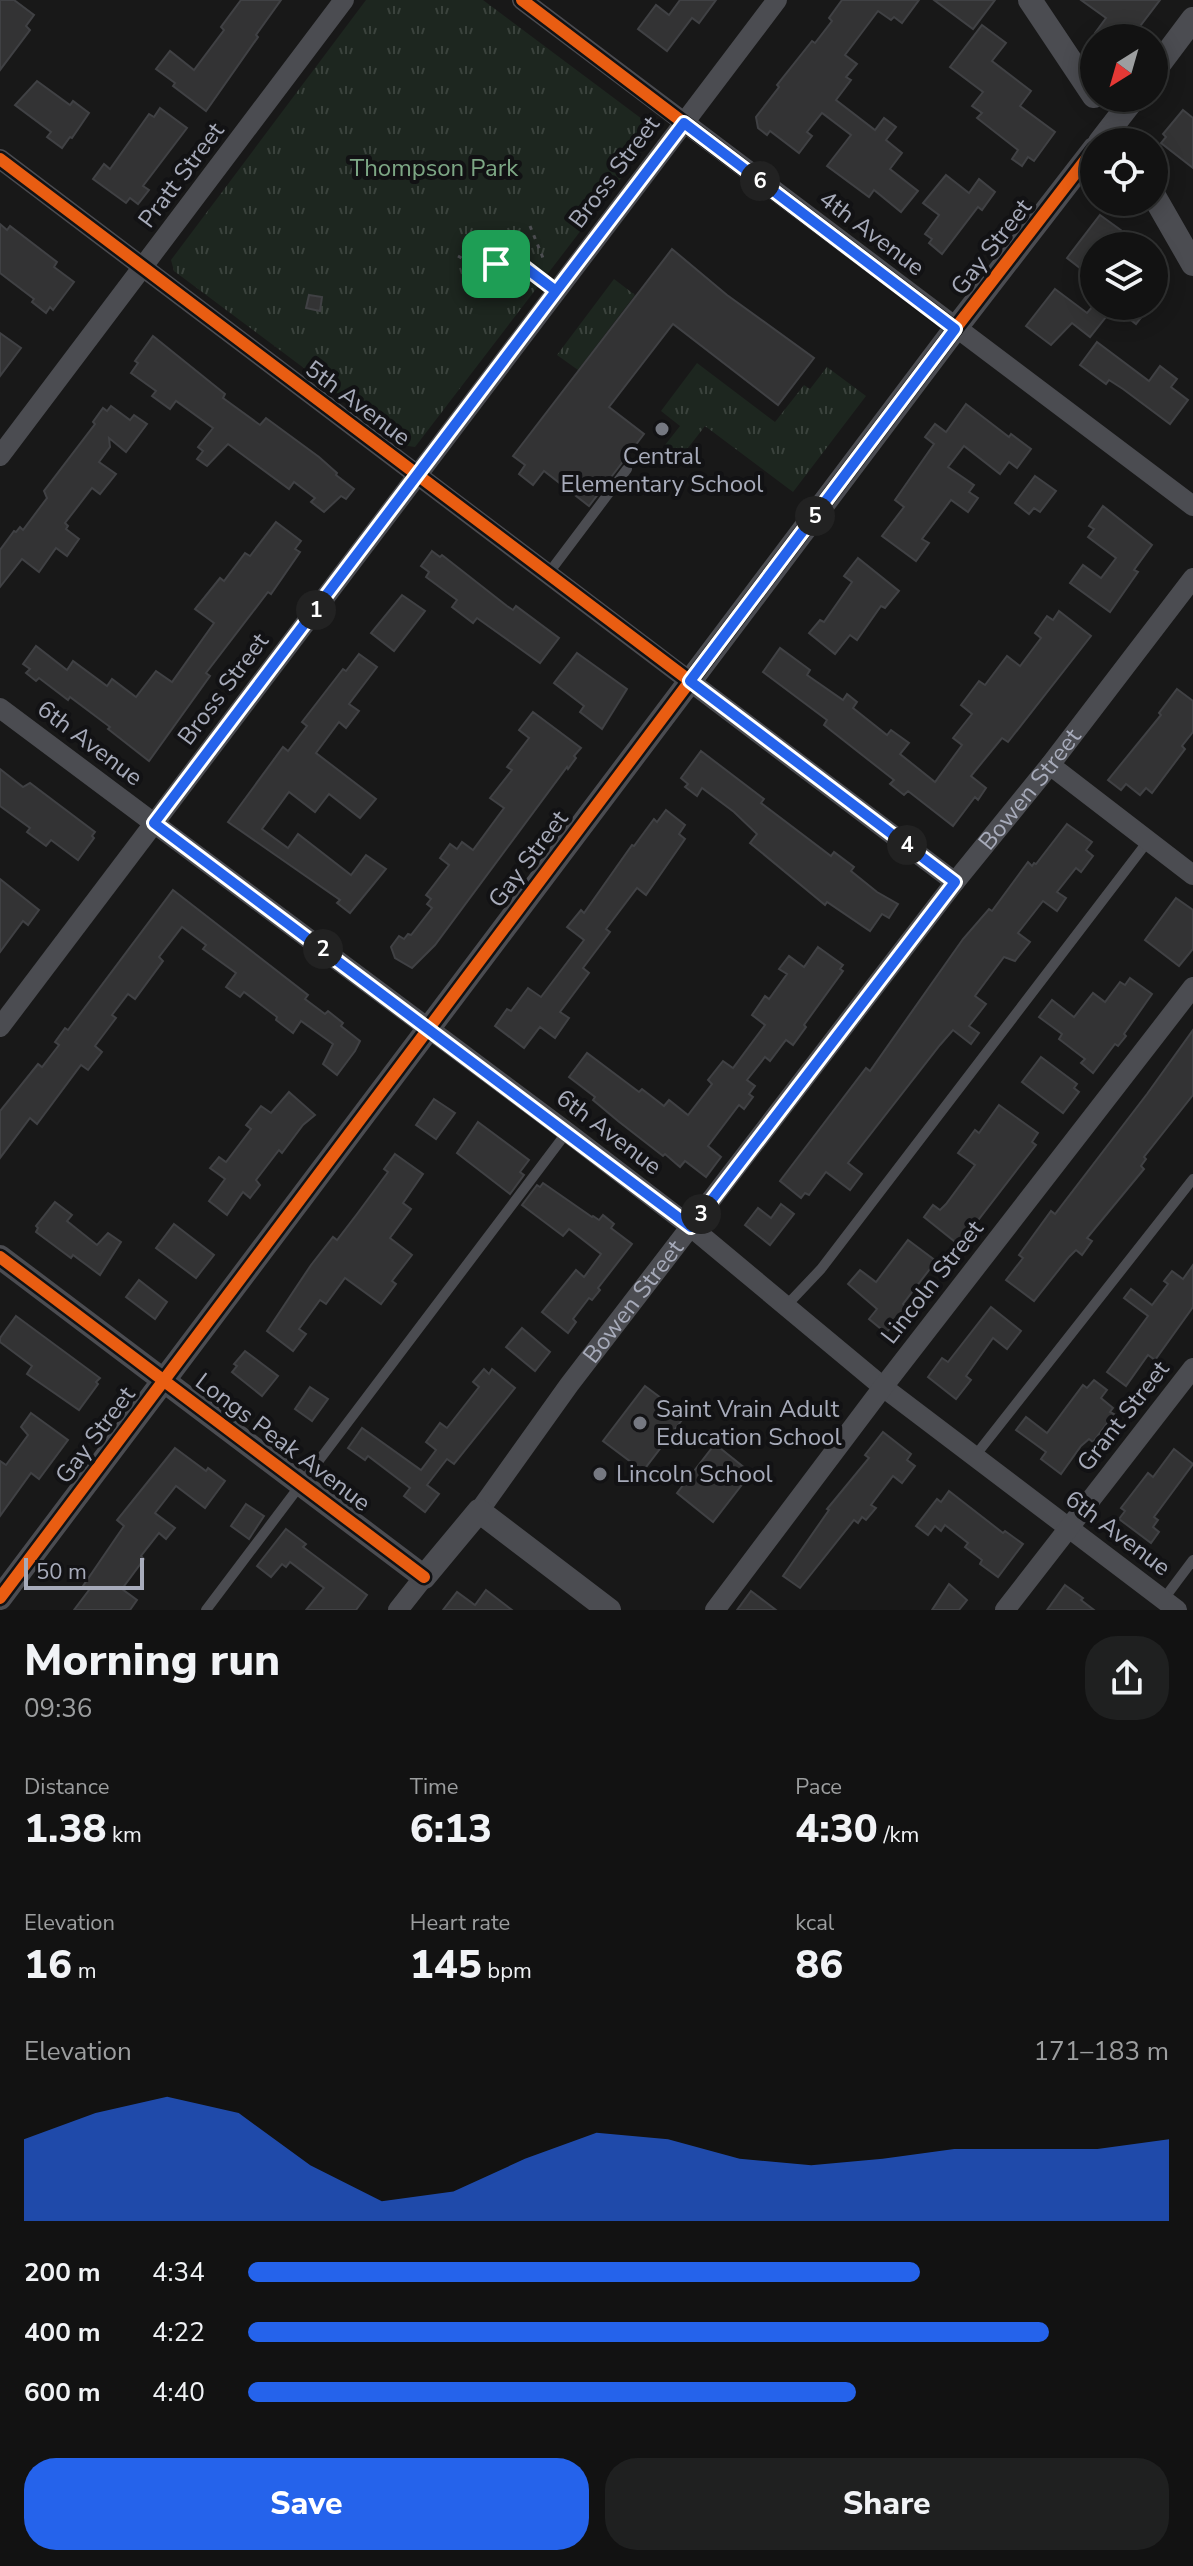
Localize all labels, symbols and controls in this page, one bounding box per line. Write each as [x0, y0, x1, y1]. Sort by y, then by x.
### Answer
north arrow [1080, 24, 1168, 112]
map controls [1080, 24, 1168, 320]
street label: Bross Street [561, 109, 667, 235]
street label: Pratt Street [131, 115, 232, 234]
button: locate [1080, 128, 1168, 216]
park label: Thompson Park [350, 152, 519, 184]
pin: 6 [740, 161, 780, 201]
text: 6 [753, 166, 767, 196]
street label: 4th Avenue [813, 183, 931, 283]
street label: Gay Street [943, 192, 1039, 302]
pin [462, 230, 530, 298]
button: layers [1080, 232, 1168, 320]
icon: arrive [474, 242, 518, 286]
street label: 5th Avenue [299, 353, 417, 453]
marker: Central Elementary School [653, 420, 671, 438]
place label: Central Elementary School [561, 440, 763, 500]
pin: 5 [795, 496, 835, 536]
text: 5 [808, 501, 822, 531]
pin: 1 [296, 590, 336, 630]
text: 1 [309, 595, 323, 625]
street label: Bross Street [170, 626, 276, 752]
street label: 6th Avenue [31, 693, 149, 793]
street label: Bowen Street [971, 721, 1089, 857]
street label: Gay Street [481, 803, 575, 914]
pin: 4 [887, 825, 927, 865]
text: 4 [900, 830, 914, 860]
pin: 2 [303, 929, 343, 969]
text: 2 [316, 934, 330, 964]
street label: 6th Avenue [550, 1082, 668, 1182]
pin: 3 [681, 1194, 721, 1234]
text: 3 [694, 1199, 708, 1229]
street label: Lincoln Street [874, 1213, 991, 1350]
street label: Bowen Street [575, 1233, 691, 1370]
street label: Grant Street [1070, 1354, 1177, 1478]
street label: Longs Peak Avenue [189, 1366, 377, 1518]
street label: Gay Street [48, 1379, 142, 1490]
place label: Saint Vrain Adult Education School [656, 1393, 842, 1453]
marker: Saint Vrain Adult Education School [631, 1414, 649, 1432]
place label: Lincoln School [616, 1458, 773, 1490]
marker: Lincoln School [591, 1465, 609, 1483]
street label: 6th Avenue [1059, 1483, 1177, 1583]
scale bar [24, 1554, 144, 1590]
text: 50 m [36, 1557, 87, 1587]
text: Morning run [24, 1631, 280, 1691]
button: share [1085, 1636, 1169, 1720]
text: 09:36 [24, 1691, 92, 1726]
text: Distance [24, 1772, 109, 1802]
text: Time [410, 1772, 459, 1802]
text: Pace [795, 1772, 842, 1802]
text: 1.38 [24, 1802, 106, 1856]
text: 6:13 [410, 1802, 492, 1856]
text: 4:30 [795, 1802, 878, 1856]
text: km [106, 1820, 142, 1850]
text: /km [878, 1820, 919, 1850]
text: Elevation [24, 1908, 115, 1938]
text: Heart rate [410, 1908, 510, 1938]
text: kcal [795, 1908, 834, 1938]
text: 16 [24, 1938, 72, 1992]
text: 145 [410, 1938, 482, 1992]
text: 86 [795, 1938, 843, 1992]
text: m [72, 1956, 97, 1986]
text: bpm [482, 1956, 532, 1986]
text: Elevation [24, 2034, 132, 2069]
text: 171–183 m [1033, 2034, 1169, 2069]
text: 200 m [24, 2255, 101, 2290]
text: 4:34 [152, 2255, 205, 2290]
text: 400 m [24, 2315, 101, 2350]
text: 4:22 [152, 2315, 205, 2350]
text: 600 m [24, 2375, 101, 2410]
text: 4:40 [152, 2375, 205, 2410]
button: Save [24, 2458, 589, 2550]
button: Share [605, 2458, 1169, 2550]

